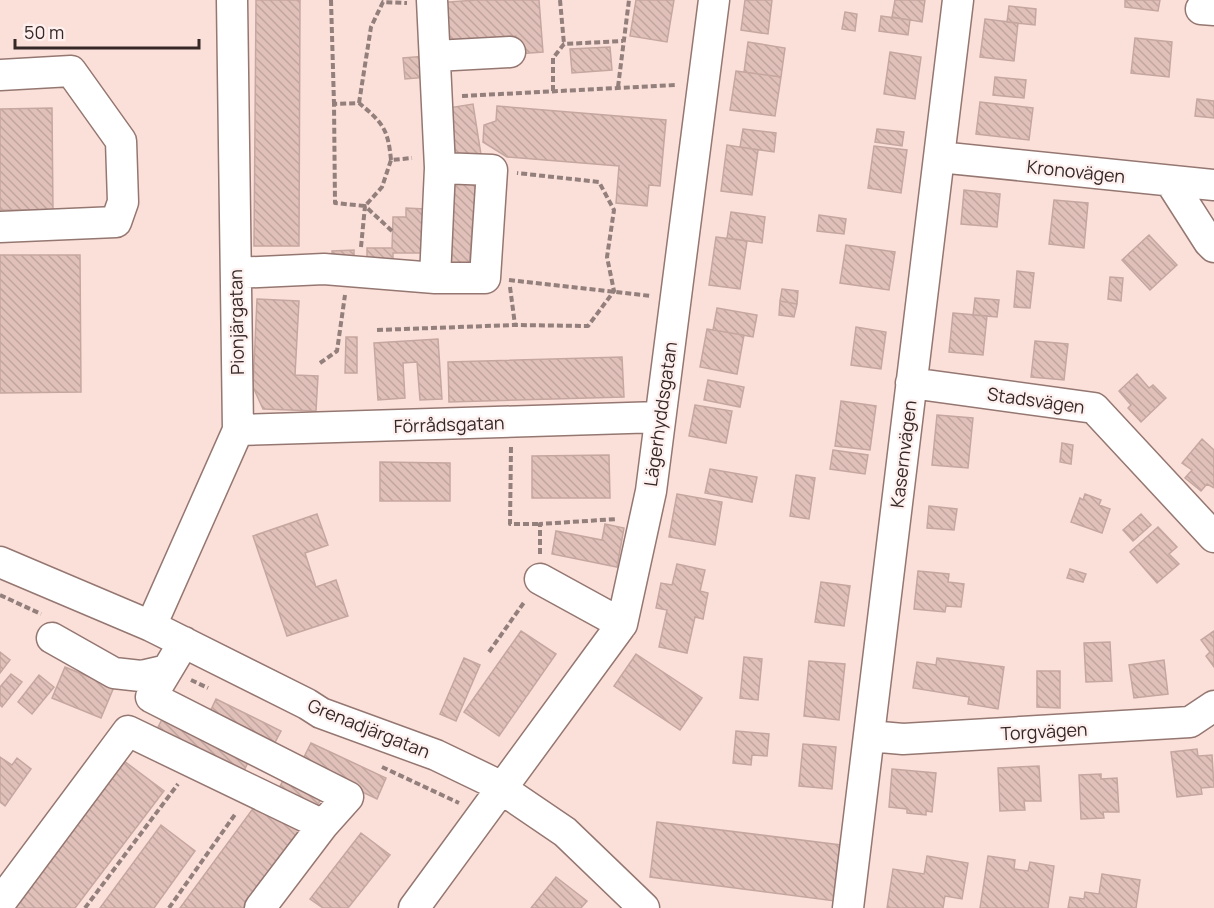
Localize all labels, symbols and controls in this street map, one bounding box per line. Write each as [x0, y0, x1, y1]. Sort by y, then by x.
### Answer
scale bar [15, 12, 200, 50]
text: 50 m [24, 20, 64, 44]
street label: Kronovägen [1026, 154, 1126, 188]
street label: Pionjärgatan [223, 269, 249, 375]
street label: Lägerhyddsgatan [638, 340, 682, 488]
street label: Stadsvägen [986, 381, 1086, 419]
street label: Kasernvägen [885, 399, 921, 509]
street label: Förrådsgatan [393, 410, 505, 438]
street label: Grenadjärgatan [304, 693, 434, 763]
street label: Torgvägen [1000, 717, 1088, 745]

